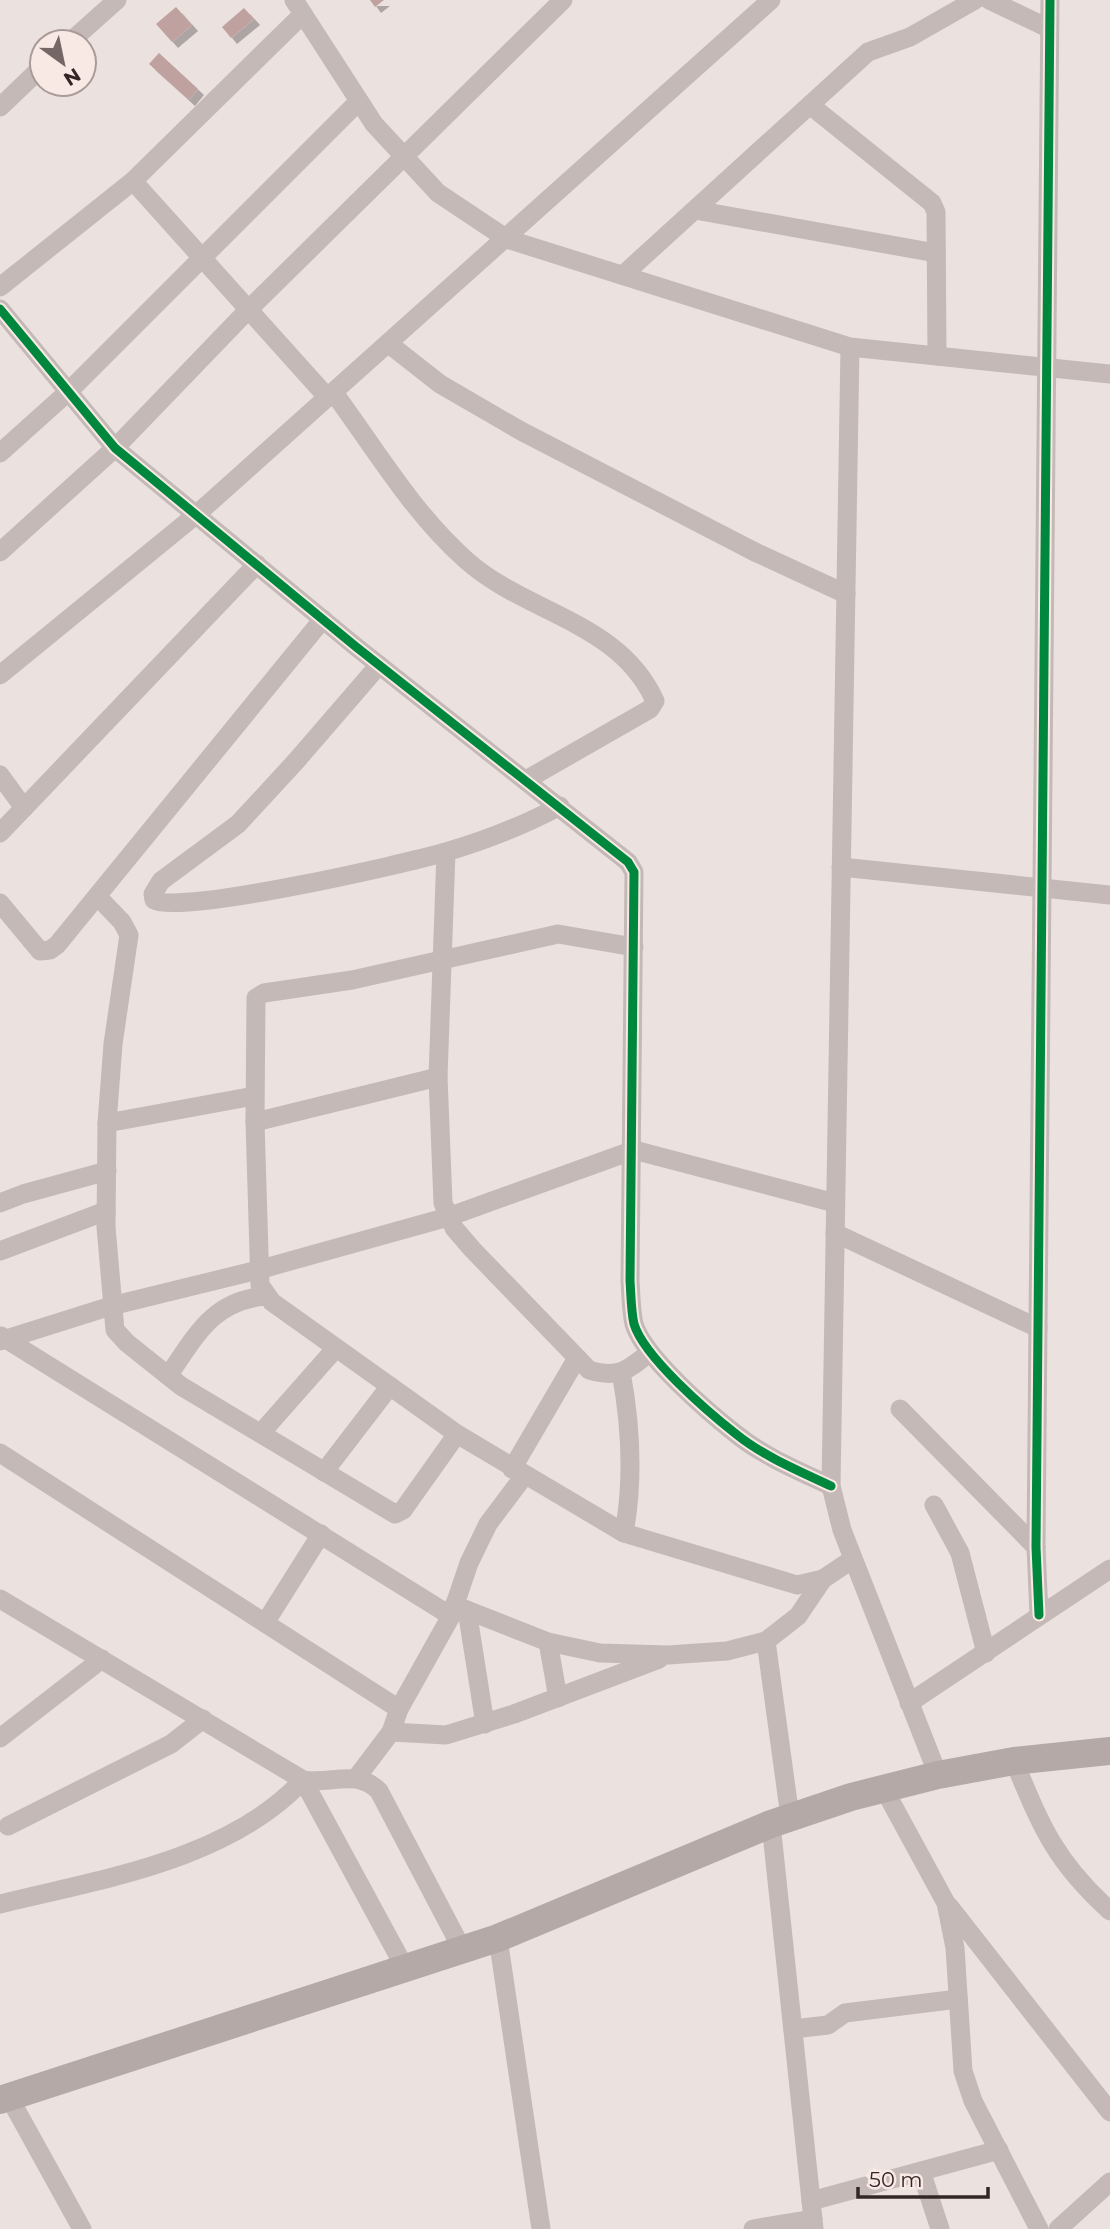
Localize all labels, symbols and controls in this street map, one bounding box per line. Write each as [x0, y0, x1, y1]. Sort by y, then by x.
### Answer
north arrow [28, 28, 98, 98]
text: N [59, 63, 85, 91]
scale bar [858, 2156, 988, 2200]
text: 50 m [869, 2167, 923, 2192]

